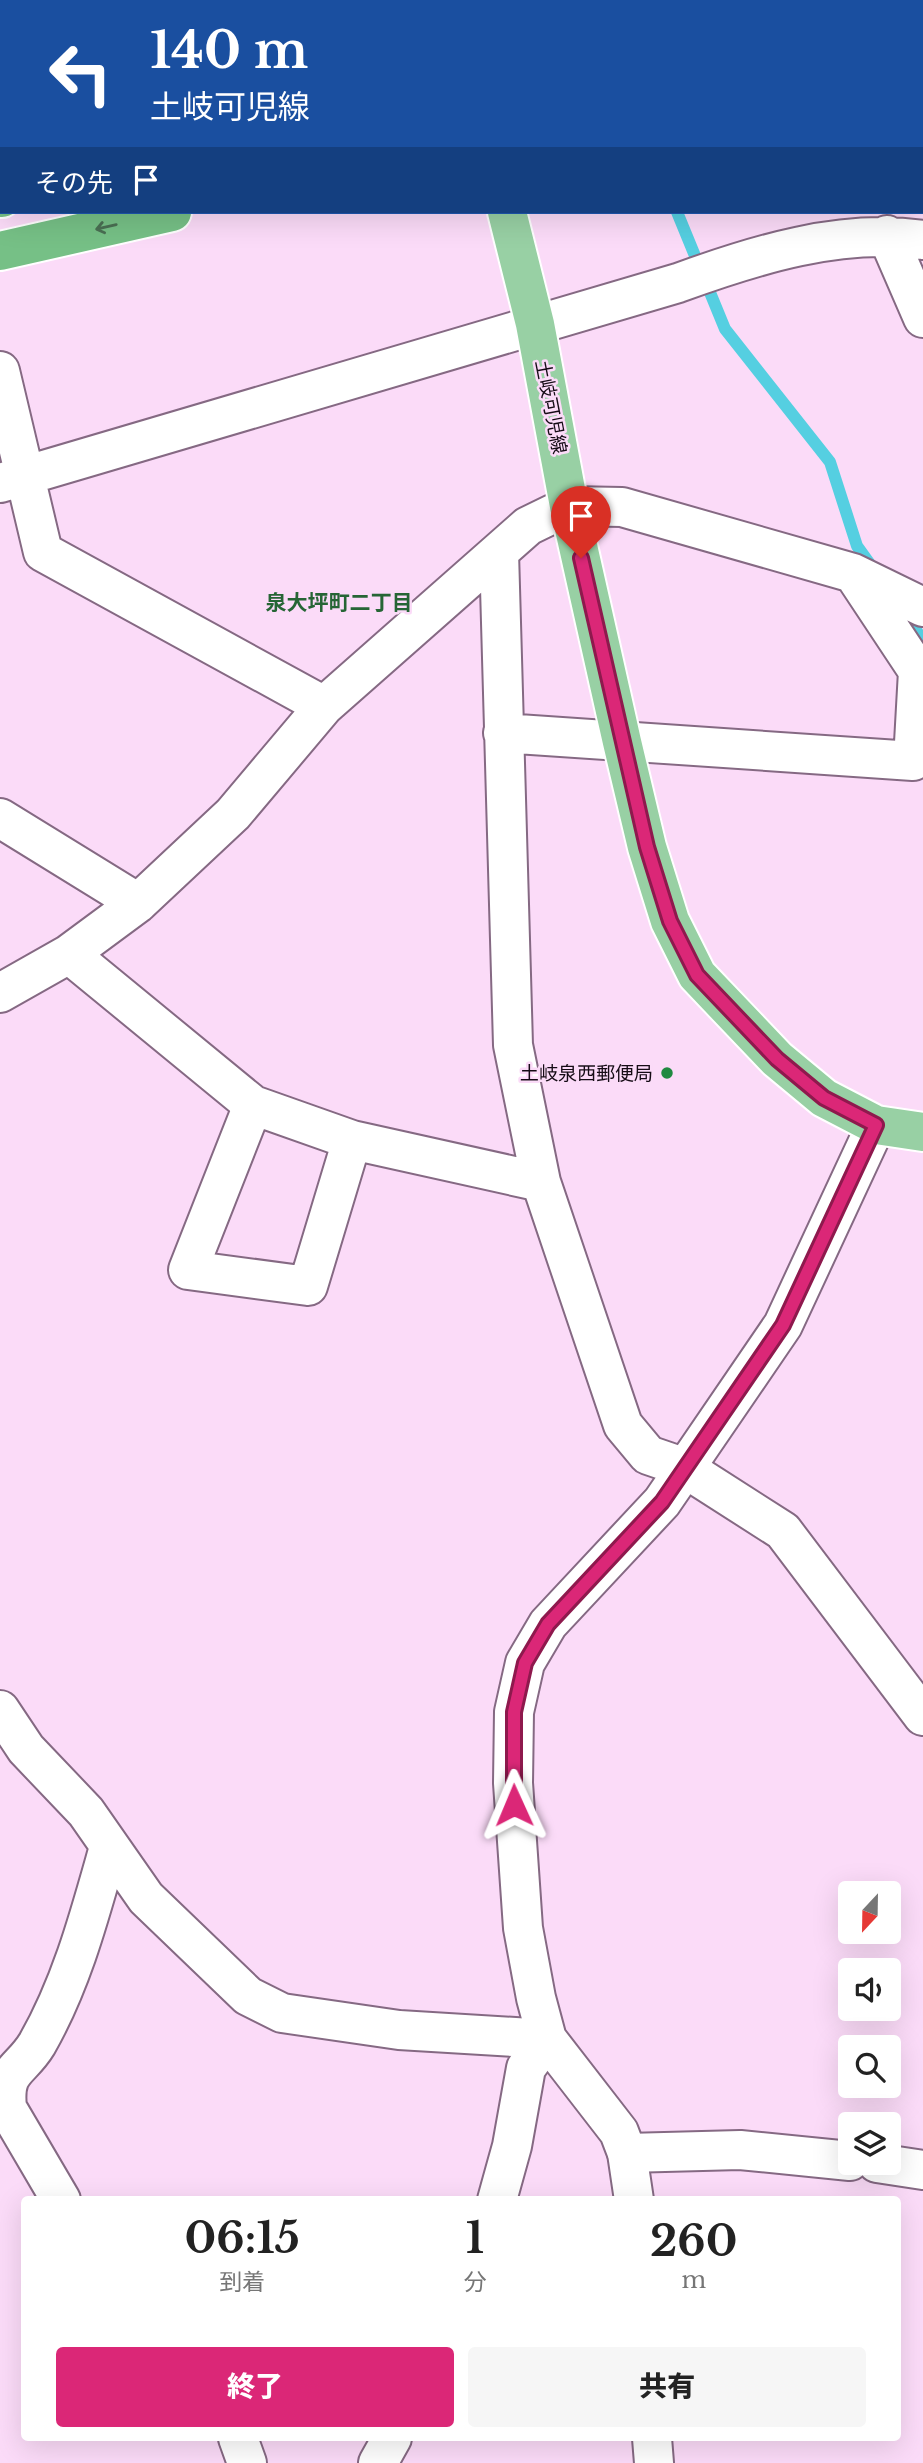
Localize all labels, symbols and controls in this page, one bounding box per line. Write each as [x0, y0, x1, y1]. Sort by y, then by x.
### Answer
text: 140 m [150, 20, 308, 81]
icon: left [35, 28, 126, 119]
text: 土岐可児線 [150, 87, 310, 127]
icon: arrive [127, 161, 165, 199]
text: その先 [35, 167, 113, 199]
one-way arrow [95, 221, 117, 234]
street label: 土岐可児線 [531, 358, 571, 456]
pin [551, 486, 611, 558]
icon: arrive [562, 497, 600, 535]
district label: 泉大坪町二丁目 [266, 590, 413, 616]
place label: 土岐泉西郵便局 [520, 1062, 653, 1085]
marker: 土岐泉西郵便局 [659, 1065, 675, 1081]
position arrow [477, 1768, 551, 1842]
north arrow [838, 1881, 901, 1944]
map controls [838, 1881, 901, 2175]
button: sound [838, 1958, 901, 2021]
button: search [838, 2035, 901, 2098]
button: layers [838, 2112, 901, 2175]
text: 06:15 [185, 2212, 300, 2264]
text: 1 [466, 2212, 484, 2264]
text: 260 [650, 2215, 737, 2267]
text: m [681, 2266, 706, 2294]
text: 到着 [219, 2268, 265, 2296]
text: 分 [463, 2268, 486, 2296]
button: 終了 [56, 2347, 454, 2427]
button: 共有 [468, 2347, 866, 2427]

